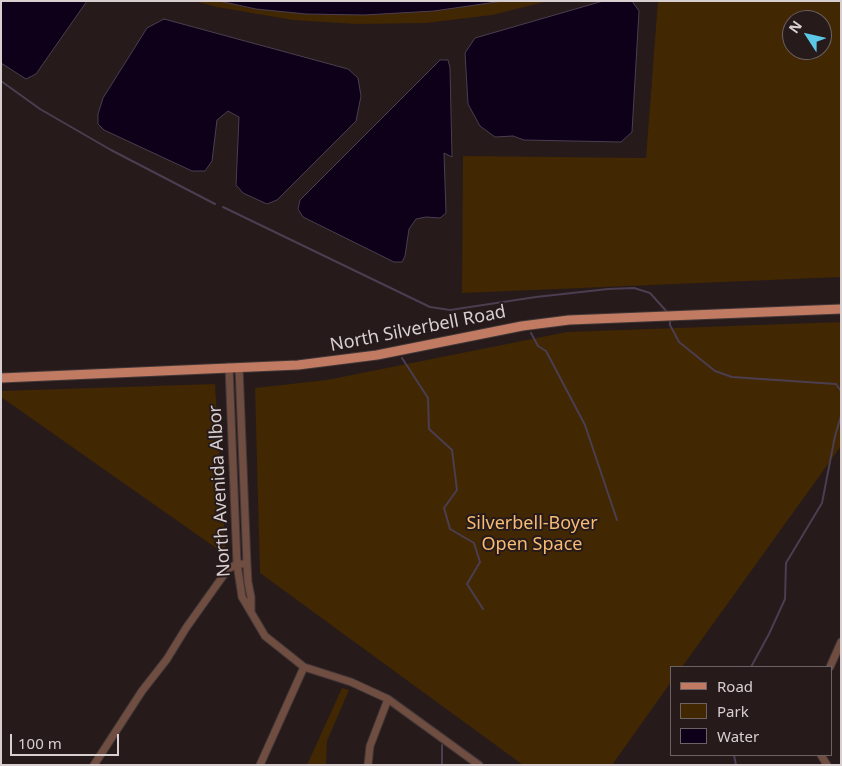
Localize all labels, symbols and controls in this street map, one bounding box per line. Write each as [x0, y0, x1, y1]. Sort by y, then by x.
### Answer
north arrow [782, 10, 832, 60]
text: N [784, 17, 806, 37]
street label: North Silverbell Road [328, 301, 508, 357]
street label: North Avenida Albor [205, 404, 235, 578]
park label: Silverbell-Boyer Open Space [466, 513, 598, 556]
legend [670, 666, 832, 756]
text: Road [717, 676, 753, 696]
text: Park [717, 701, 749, 721]
scale bar [12, 724, 121, 756]
text: Water [717, 726, 759, 746]
text: 100 m [18, 733, 62, 753]

